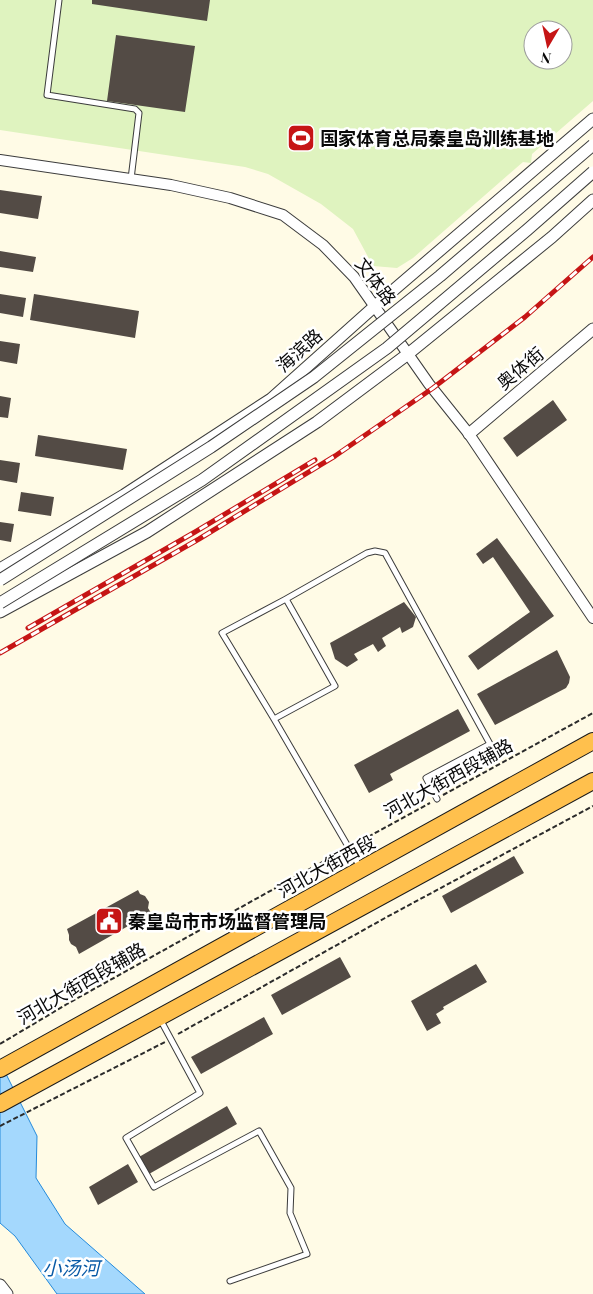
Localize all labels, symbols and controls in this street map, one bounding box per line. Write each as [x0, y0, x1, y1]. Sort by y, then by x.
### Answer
north arrow [523, 20, 573, 70]
text: N [539, 48, 552, 69]
sports icon: 国家体育总局秦皇岛训练基地 [286, 123, 316, 153]
place label: 国家体育总局秦皇岛训练基地 [320, 126, 554, 150]
street label: 文体路 [350, 252, 402, 310]
street label: 海滨路 [271, 323, 327, 377]
street label: 奥体街 [492, 341, 548, 395]
street label: 河北大街西段辅路 [379, 733, 517, 823]
street label: 河北大街西段 [273, 829, 379, 903]
public building icon: 秦皇岛市市场监督管理局 [94, 906, 124, 936]
place label: 秦皇岛市市场监督管理局 [128, 909, 326, 933]
street label: 河北大街西段辅路 [13, 937, 149, 1029]
water label: 小汤河 [42, 1254, 103, 1280]

